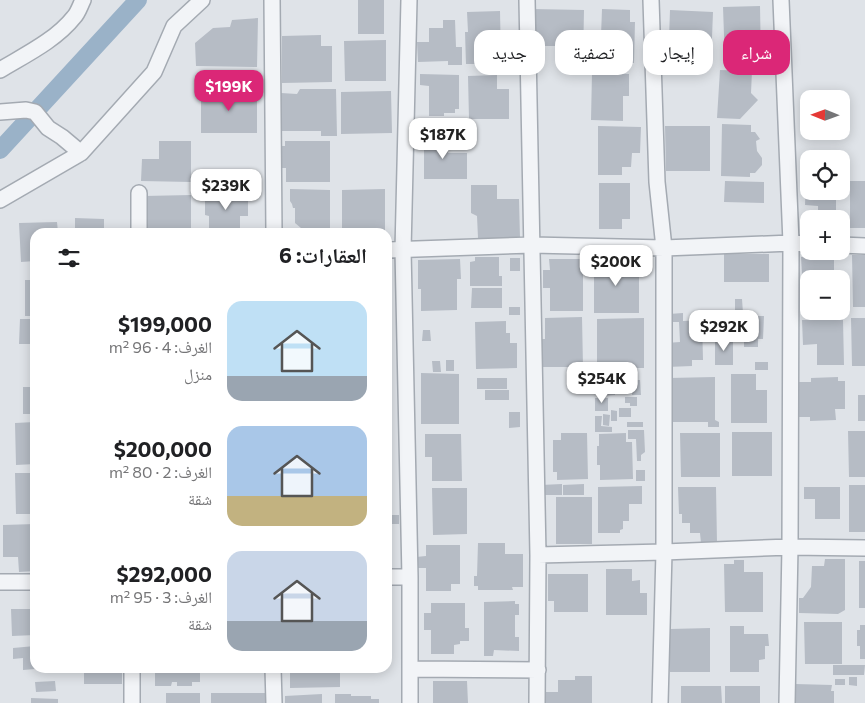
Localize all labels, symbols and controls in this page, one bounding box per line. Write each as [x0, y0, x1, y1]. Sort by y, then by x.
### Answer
chip: جديد [474, 30, 545, 75]
chip: تصفية [555, 30, 633, 75]
chip: إيجار [643, 30, 713, 75]
chip: شراء [723, 30, 790, 75]
pin: $199K [194, 70, 264, 112]
text: $199K [205, 76, 253, 95]
north arrow [800, 90, 850, 140]
map controls [800, 90, 850, 320]
pin: $187K [408, 118, 478, 160]
text: $187K [420, 124, 466, 143]
button: locate [800, 150, 850, 200]
pin: $239K [191, 168, 261, 211]
text: $239K [202, 175, 250, 194]
button: + [800, 210, 850, 260]
text: العقارات: 6 [279, 242, 367, 267]
icon: filters [55, 244, 83, 272]
pin: $200K [581, 244, 651, 287]
text: $200K [591, 251, 641, 270]
button: − [800, 270, 850, 320]
pin: $292K [689, 310, 759, 352]
text: $199,000 [118, 311, 212, 336]
text: $292K [700, 316, 748, 335]
icon: home [267, 321, 327, 381]
text: الغرف: 4 · 96 m² [109, 337, 212, 356]
pin: $254K [567, 362, 637, 404]
text: منزل [184, 364, 212, 383]
text: $254K [578, 368, 626, 387]
text: $200,000 [114, 436, 212, 461]
icon: home [267, 446, 327, 506]
text: الغرف: 2 · 80 m² [109, 462, 212, 481]
text: شقة [188, 489, 212, 508]
text: $292,000 [117, 561, 212, 586]
icon: home [267, 571, 327, 631]
text: الغرف: 3 · 95 m² [110, 587, 212, 606]
text: شقة [188, 614, 212, 633]

